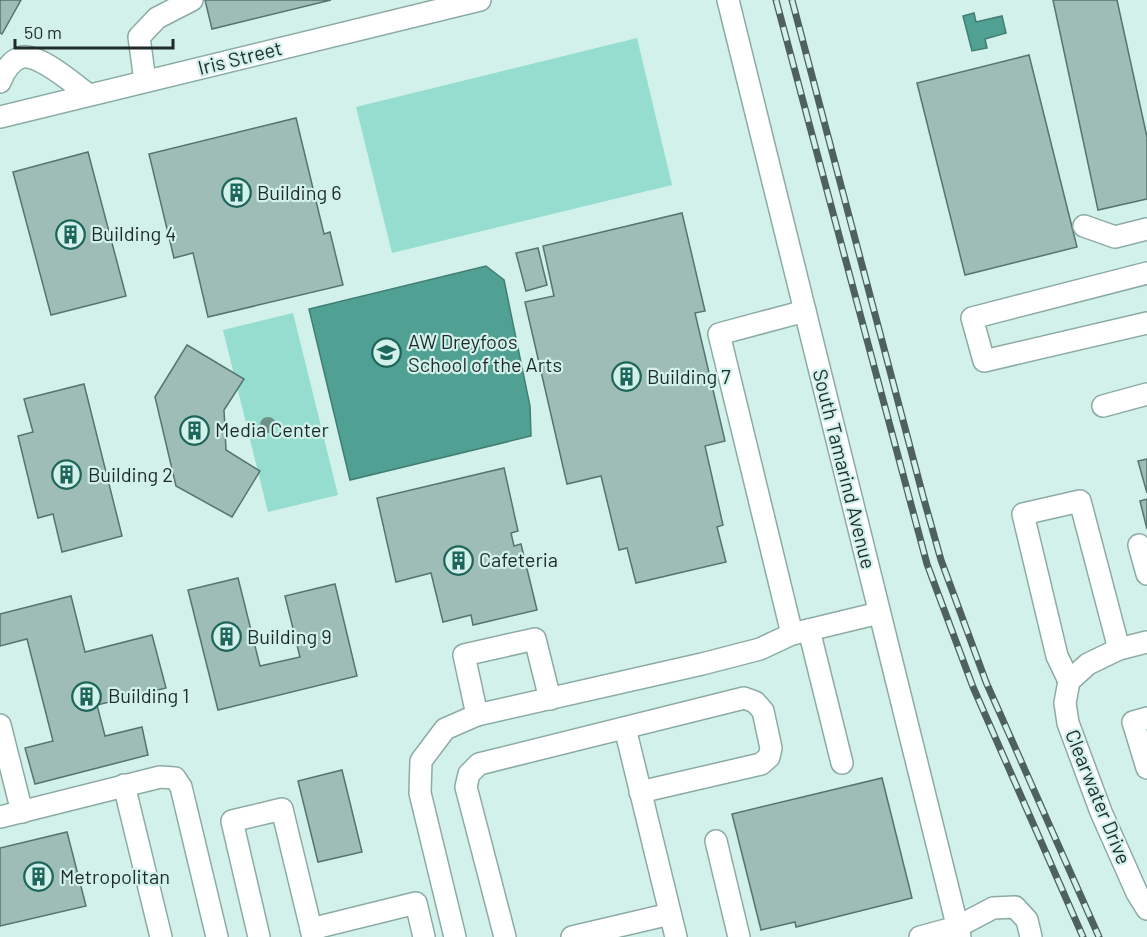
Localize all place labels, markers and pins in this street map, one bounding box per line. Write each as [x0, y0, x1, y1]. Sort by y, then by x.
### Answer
building icon: Building 6 [220, 177, 252, 209]
place label: Building 6 [257, 180, 341, 204]
building icon: Building 4 [54, 218, 86, 250]
place label: Building 4 [91, 221, 176, 245]
place label: AW Dreyfoos School of the Arts [408, 329, 562, 376]
school or university icon: AW Dreyfoos School of the Arts [371, 337, 403, 369]
building icon: Building 7 [610, 361, 642, 393]
place label: Building 7 [647, 364, 731, 388]
building icon: Media Center [178, 414, 210, 446]
place label: Media Center [215, 417, 329, 441]
building icon: Building 2 [51, 459, 83, 491]
place label: Building 2 [88, 462, 173, 486]
building icon: Cafeteria [442, 544, 474, 576]
place label: Cafeteria [479, 547, 558, 571]
building icon: Building 9 [210, 621, 242, 653]
place label: Building 9 [247, 624, 332, 648]
building icon: Building 1 [71, 680, 103, 712]
place label: Building 1 [108, 683, 189, 707]
building icon: Metropolitan [23, 861, 55, 893]
place label: Metropolitan [60, 864, 170, 888]

